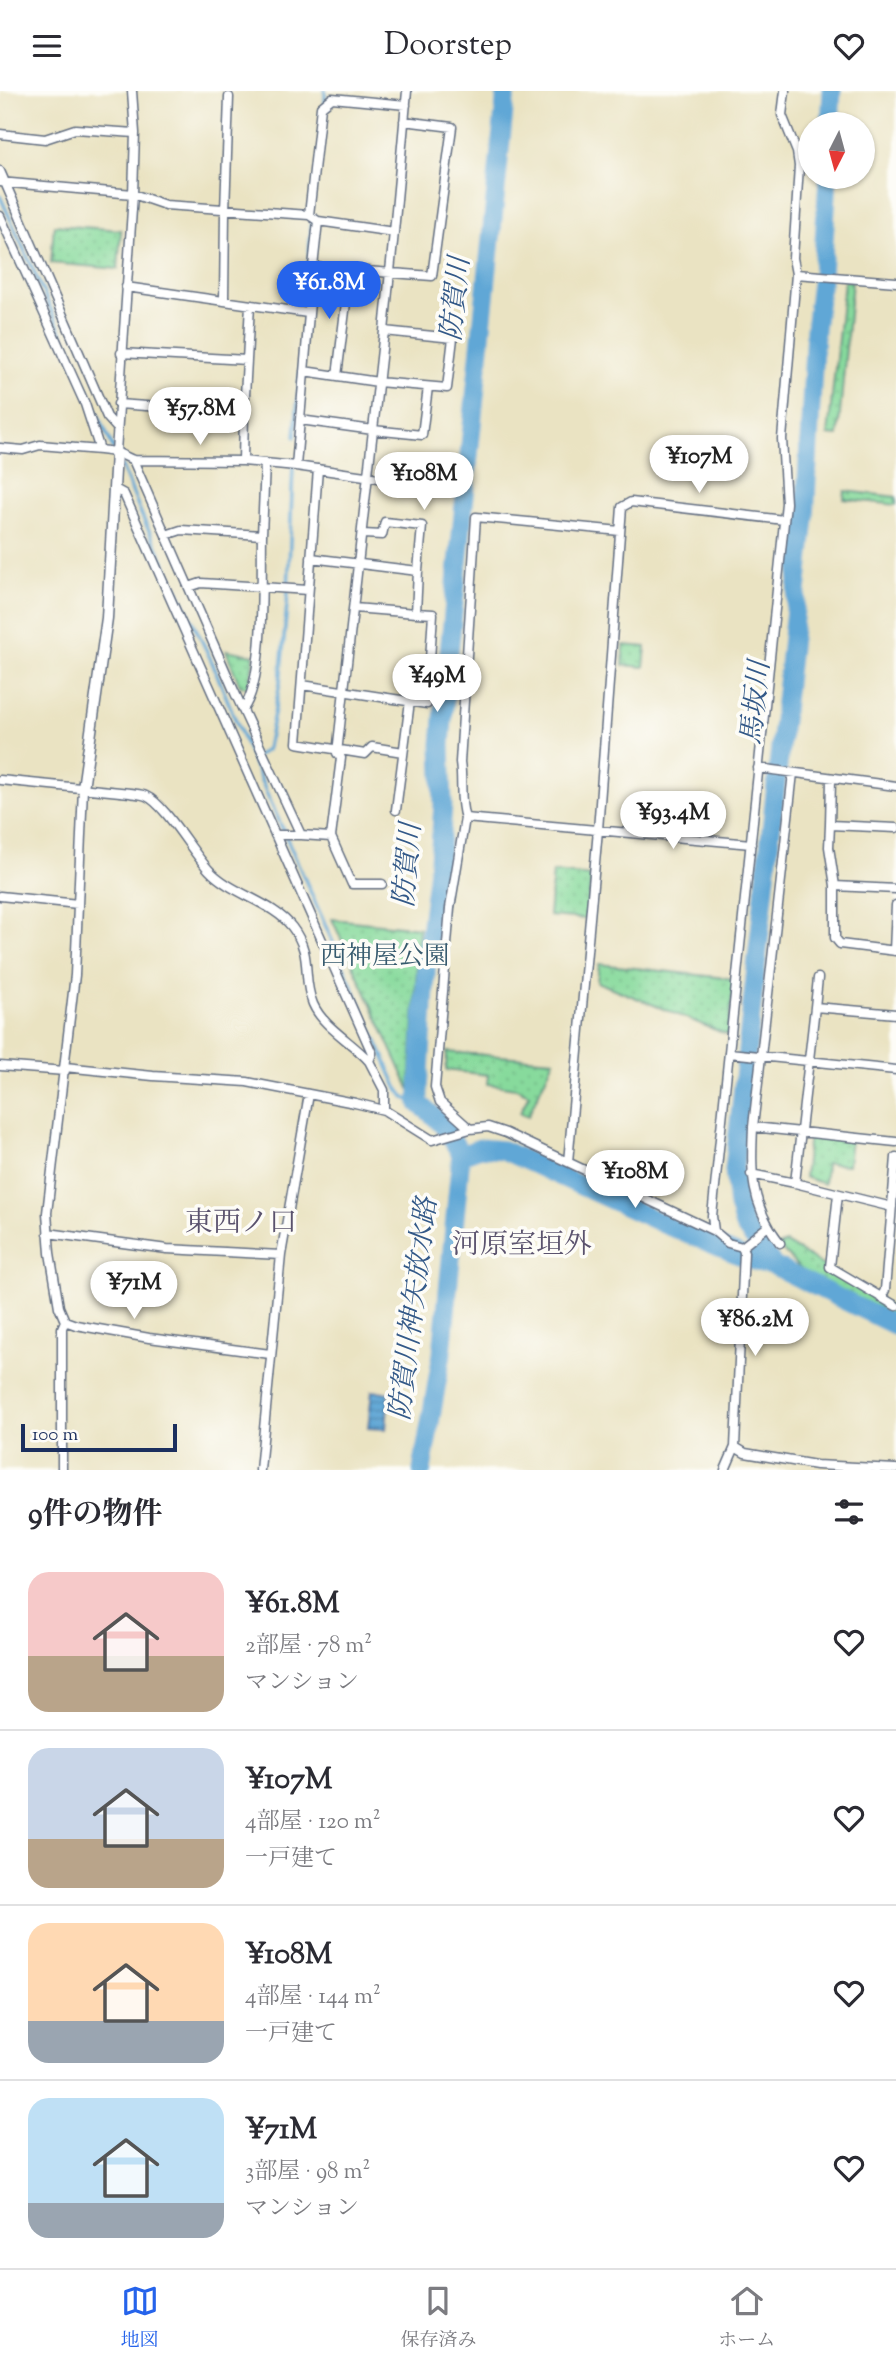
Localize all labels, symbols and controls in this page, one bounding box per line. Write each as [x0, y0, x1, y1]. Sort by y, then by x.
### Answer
text: Doorstep [384, 23, 512, 69]
icon: menu [28, 27, 66, 65]
icon: heart [830, 27, 868, 65]
north arrow [798, 112, 875, 189]
map controls [798, 112, 875, 189]
water label: 防賀川 [433, 252, 482, 343]
pin: ¥61.8M [272, 261, 386, 321]
text: ¥61.8M [293, 267, 365, 300]
pin: ¥57.8M [143, 387, 257, 447]
text: ¥57.8M [164, 393, 236, 426]
pin: ¥107M [650, 435, 748, 495]
text: ¥107M [666, 441, 732, 474]
pin: ¥108M [375, 453, 473, 512]
text: ¥108M [391, 458, 457, 491]
pin: ¥49M [396, 655, 478, 714]
water label: 馬坂川 [733, 656, 782, 747]
text: ¥49M [408, 660, 466, 693]
pin: ¥93.4M [616, 791, 730, 851]
text: ¥93.4M [636, 797, 710, 830]
water label: 防賀川 [385, 818, 433, 909]
park label: 西神屋公園 [320, 939, 450, 976]
pin: ¥108M [586, 1151, 684, 1210]
text: ¥108M [602, 1156, 668, 1189]
water label: 防賀川神矢放水路 [381, 1193, 449, 1423]
district label: 東西ノ口 [185, 1204, 297, 1244]
district label: 河原室垣外 [452, 1226, 592, 1266]
pin: ¥71M [93, 1261, 175, 1321]
text: ¥71M [106, 1267, 162, 1300]
pin: ¥86.2M [698, 1299, 812, 1358]
text: ¥86.2M [717, 1304, 793, 1337]
scale bar [21, 1421, 177, 1453]
text: 100 m [32, 1422, 78, 1449]
icon: filters [830, 1493, 868, 1531]
text: 9件の物件 [28, 1494, 163, 1537]
text: ¥61.8M [245, 1583, 340, 1626]
icon: home [84, 1600, 168, 1684]
icon: heart [830, 1623, 868, 1661]
text: 2部屋 · 78 m² [245, 1630, 372, 1663]
text: マンション [245, 1667, 359, 1700]
text: ¥107M [245, 1759, 332, 1802]
icon: home [84, 1776, 168, 1860]
icon: heart [830, 1799, 868, 1837]
text: 4部屋 · 120 m² [245, 1806, 381, 1839]
text: 一戸建て [245, 1843, 337, 1876]
text: ¥108M [245, 1934, 332, 1977]
icon: home [84, 1951, 168, 2035]
icon: heart [830, 1974, 868, 2012]
text: 4部屋 · 144 m² [245, 1981, 381, 2014]
text: 一戸建て [245, 2018, 337, 2051]
text: ¥71M [245, 2109, 317, 2152]
icon: home [84, 2126, 168, 2210]
icon: heart [830, 2149, 868, 2187]
text: 3部屋 · 98 m² [245, 2156, 370, 2189]
text: マンション [245, 2193, 359, 2226]
tab: 地図 [121, 2282, 159, 2355]
tab: 保存済み [400, 2282, 476, 2355]
tab: ホーム [718, 2282, 775, 2355]

